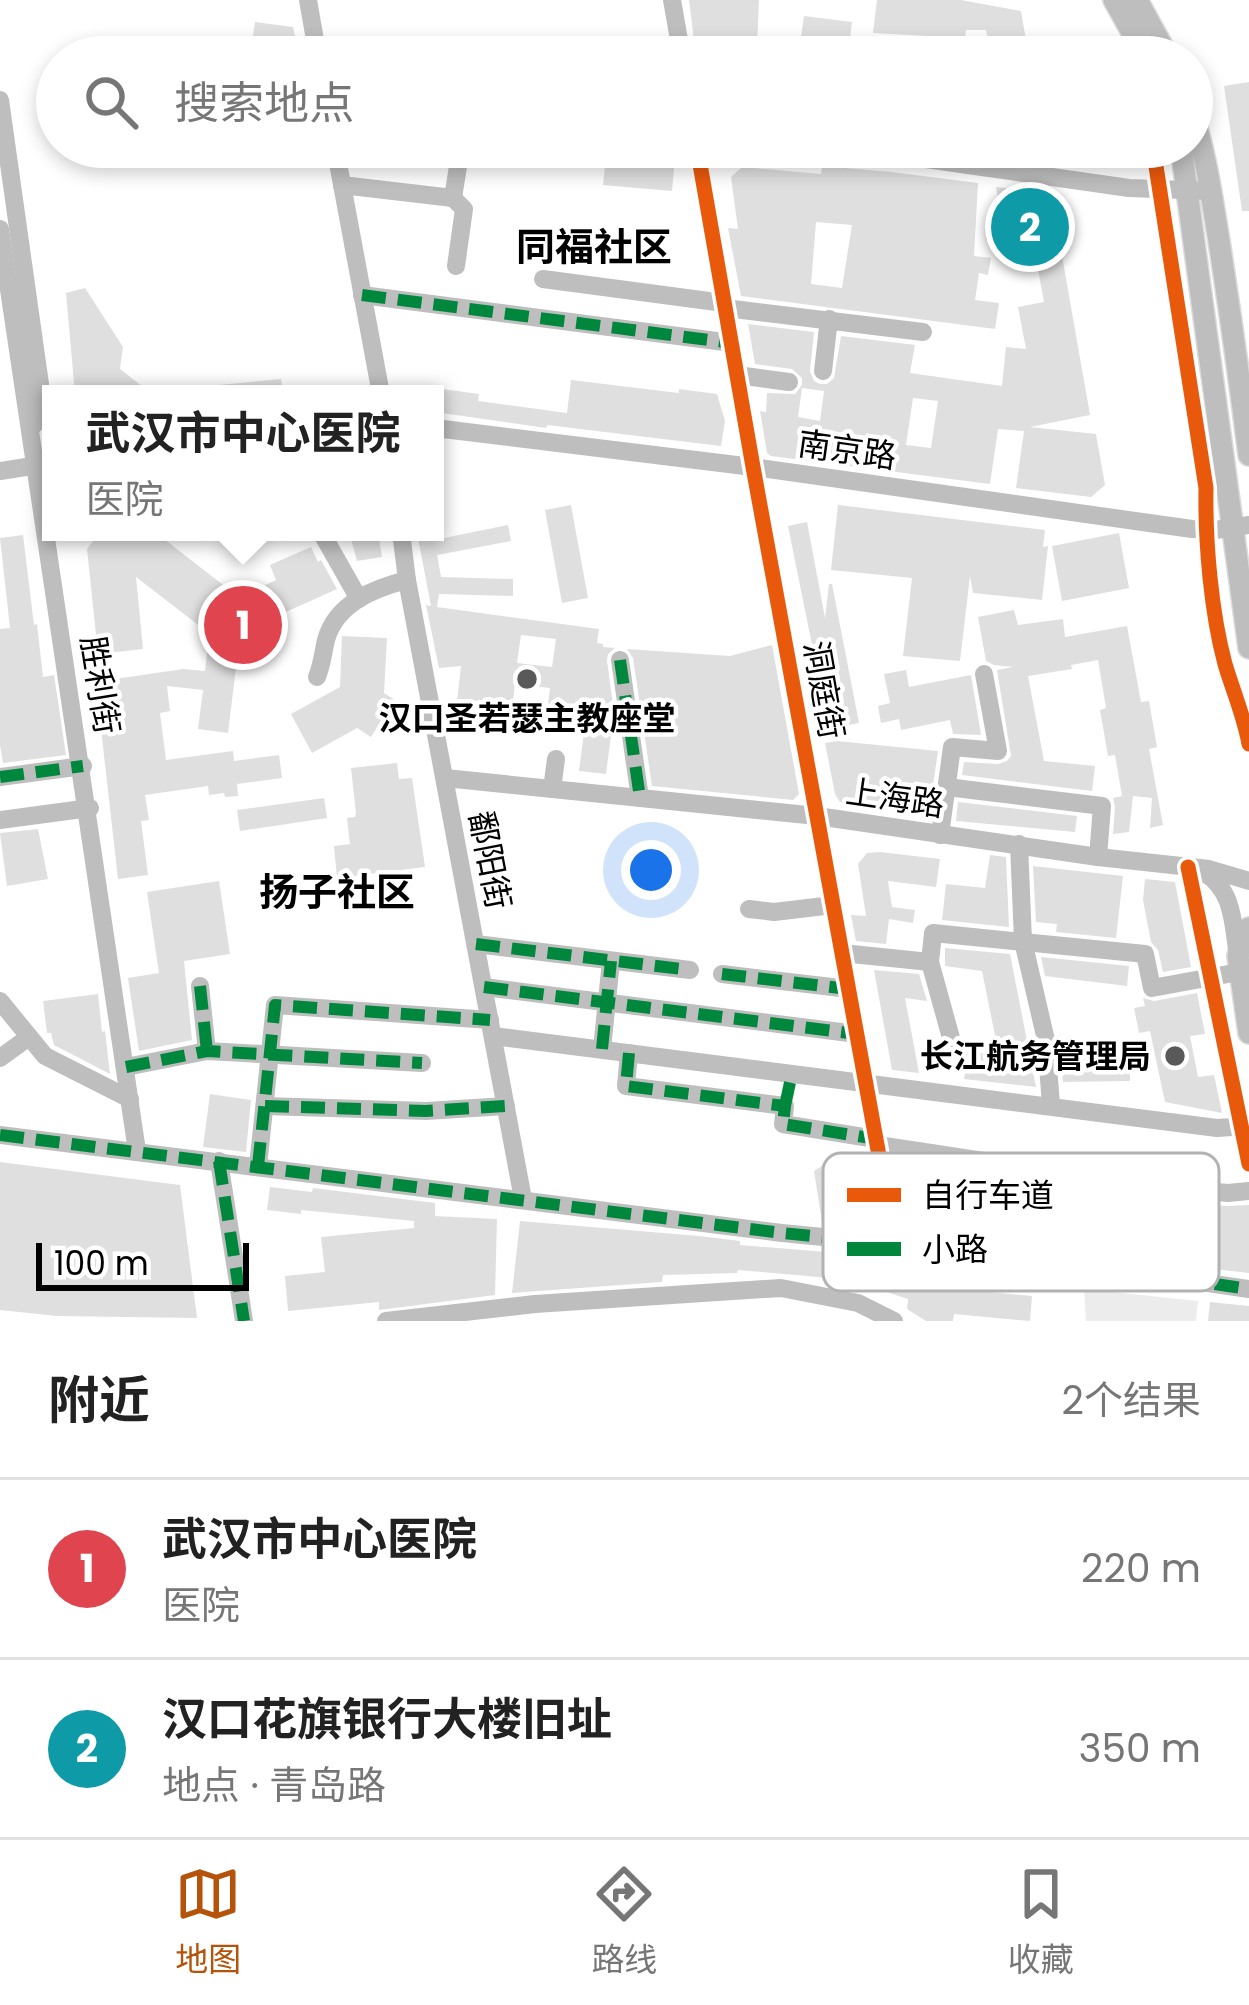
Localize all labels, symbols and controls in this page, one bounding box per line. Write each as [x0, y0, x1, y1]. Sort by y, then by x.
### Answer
search box [36, 36, 1213, 168]
icon: search [78, 69, 144, 135]
text: 搜索地点 [174, 72, 354, 135]
pin: 2 [991, 182, 1069, 272]
district label: 同福社区 [516, 220, 672, 275]
popup [42, 385, 444, 541]
text: 武汉市中心医院 [85, 402, 401, 465]
street label: 南京路 [795, 420, 899, 480]
text: 医院 [85, 472, 164, 527]
pin: 1 [204, 580, 282, 670]
street label: 胜利街 [69, 632, 131, 738]
street label: 洞庭街 [792, 637, 856, 743]
marker: 汉口圣若瑟主教座堂 [514, 666, 540, 692]
place label: 汉口圣若瑟主教座堂 [379, 695, 676, 742]
street label: 上海路 [843, 768, 947, 828]
street label: 鄱阳街 [457, 807, 523, 913]
your location [621, 840, 681, 900]
district label: 扬子社区 [259, 865, 415, 920]
place label: 长江航务管理局 [920, 1033, 1151, 1080]
marker: 长江航务管理局 [1162, 1043, 1188, 1069]
legend [823, 1153, 1219, 1291]
text: 自行车道 [922, 1172, 1054, 1219]
text: 小路 [922, 1226, 988, 1273]
scale bar [36, 1237, 249, 1290]
text: 100 m [54, 1240, 149, 1287]
text: 附近 [48, 1364, 150, 1436]
text: 2个结果 [1062, 1373, 1201, 1428]
text: 武汉市中心医院 [162, 1508, 477, 1571]
text: 1 [80, 1541, 94, 1596]
text: 220 m [1081, 1541, 1201, 1596]
text: 医院 [162, 1578, 240, 1633]
text: 汉口花旗银行大楼旧址 [162, 1688, 612, 1751]
text: 2 [76, 1721, 98, 1776]
text: 350 m [1078, 1721, 1201, 1776]
text: 地点 · 青岛路 [162, 1758, 386, 1813]
tab: 地图 [175, 1861, 241, 1985]
tab: 路线 [591, 1861, 657, 1985]
tab: 收藏 [1008, 1861, 1074, 1985]

